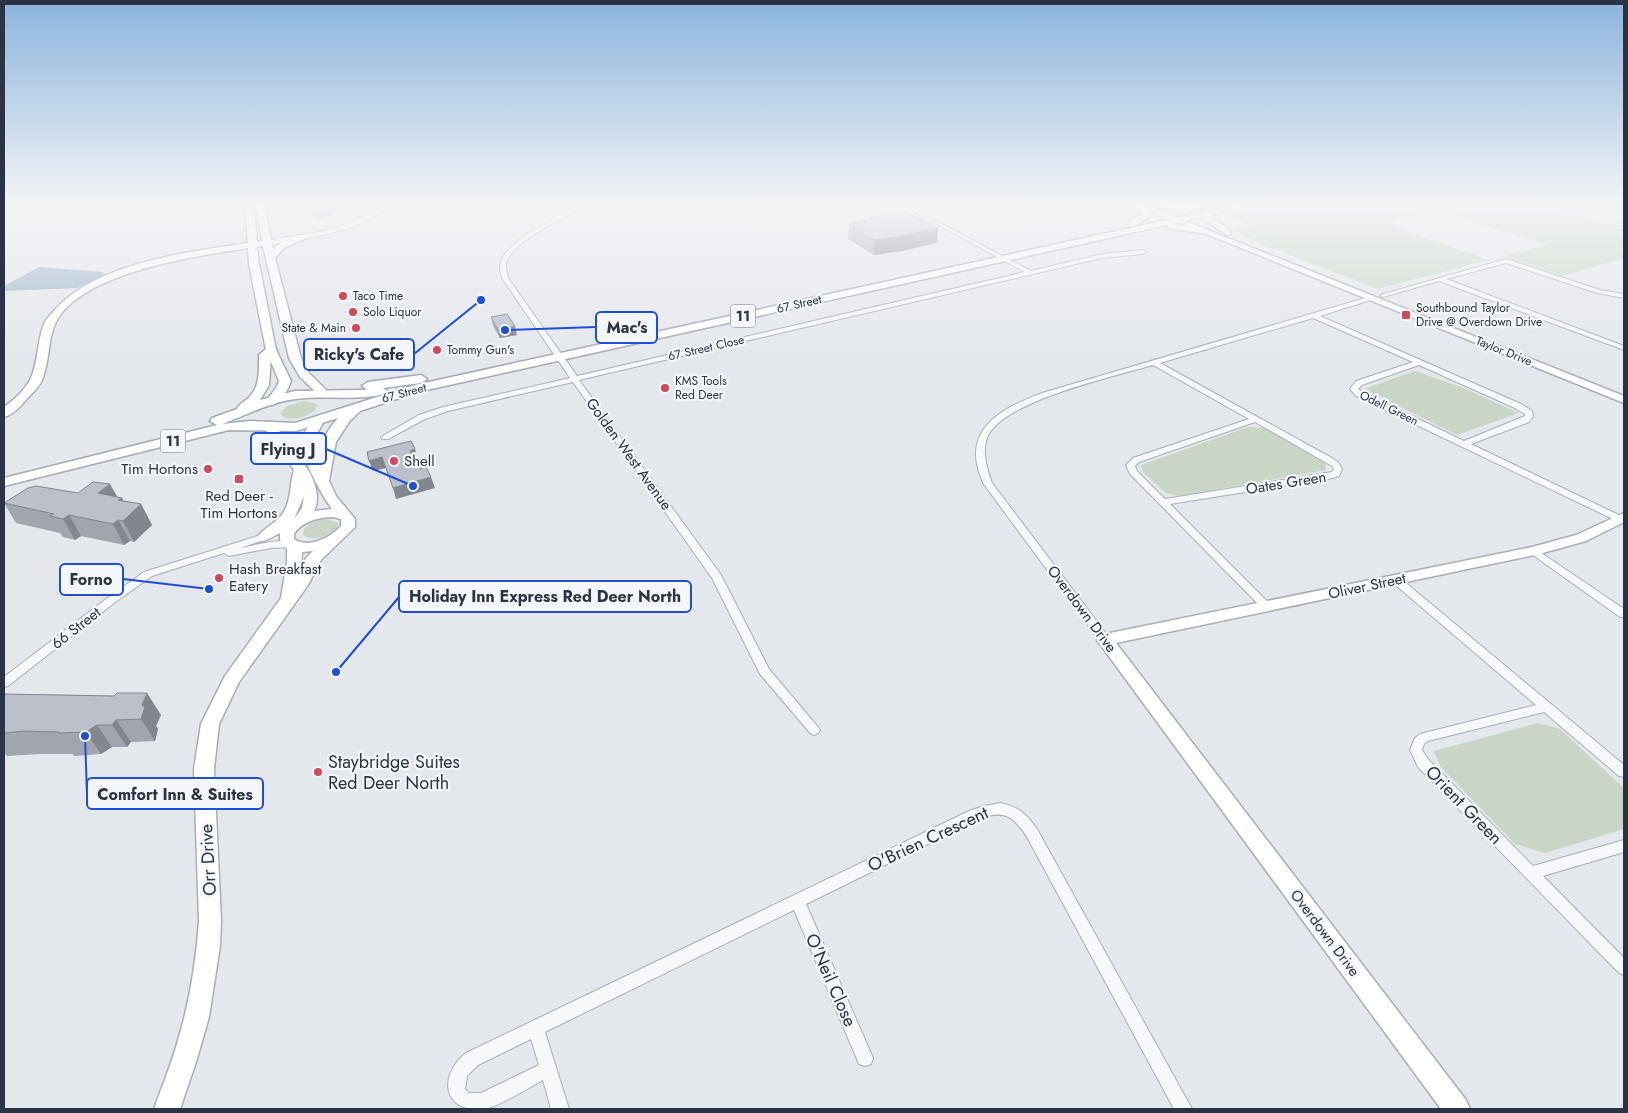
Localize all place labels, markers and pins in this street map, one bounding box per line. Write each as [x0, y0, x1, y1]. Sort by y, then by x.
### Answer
place label: Taco Time [353, 287, 403, 305]
marker: Taco Time [337, 290, 349, 302]
place label: Southbound Taylor Drive @ Overdown Drive [1416, 299, 1542, 331]
place label: Solo Liquor [363, 303, 422, 321]
marker: Solo Liquor [347, 306, 359, 318]
marker: Southbound Taylor Drive @ Overdown Drive [1400, 309, 1412, 321]
callout: Mac's [596, 312, 657, 343]
place label: State & Main [281, 319, 346, 337]
marker: State & Main [350, 322, 362, 334]
callout: Ricky's Cafe [304, 339, 414, 370]
place label: Tommy Gun's [447, 341, 514, 359]
marker: Tommy Gun's [431, 344, 443, 356]
place label: KMS Tools Red Deer [675, 372, 727, 404]
marker: KMS Tools Red Deer [659, 382, 671, 394]
callout: Flying J [251, 433, 326, 464]
place label: Shell [404, 450, 435, 472]
marker: Shell [388, 455, 400, 467]
place label: Tim Hortons [121, 458, 198, 480]
marker: Tim Hortons [202, 463, 214, 475]
marker: Red Deer - Tim Hortons [233, 473, 245, 485]
place label: Red Deer - Tim Hortons [201, 485, 277, 524]
place label: Hash Breakfast Eatery [229, 558, 322, 597]
callout: Forno [60, 564, 123, 595]
marker: Hash Breakfast Eatery [213, 572, 225, 584]
callout: Holiday Inn Express Red Deer North [399, 581, 691, 612]
place label: Staybridge Suites Red Deer North [328, 749, 460, 796]
marker: Staybridge Suites Red Deer North [312, 766, 324, 778]
callout: Comfort Inn & Suites [87, 778, 263, 809]

